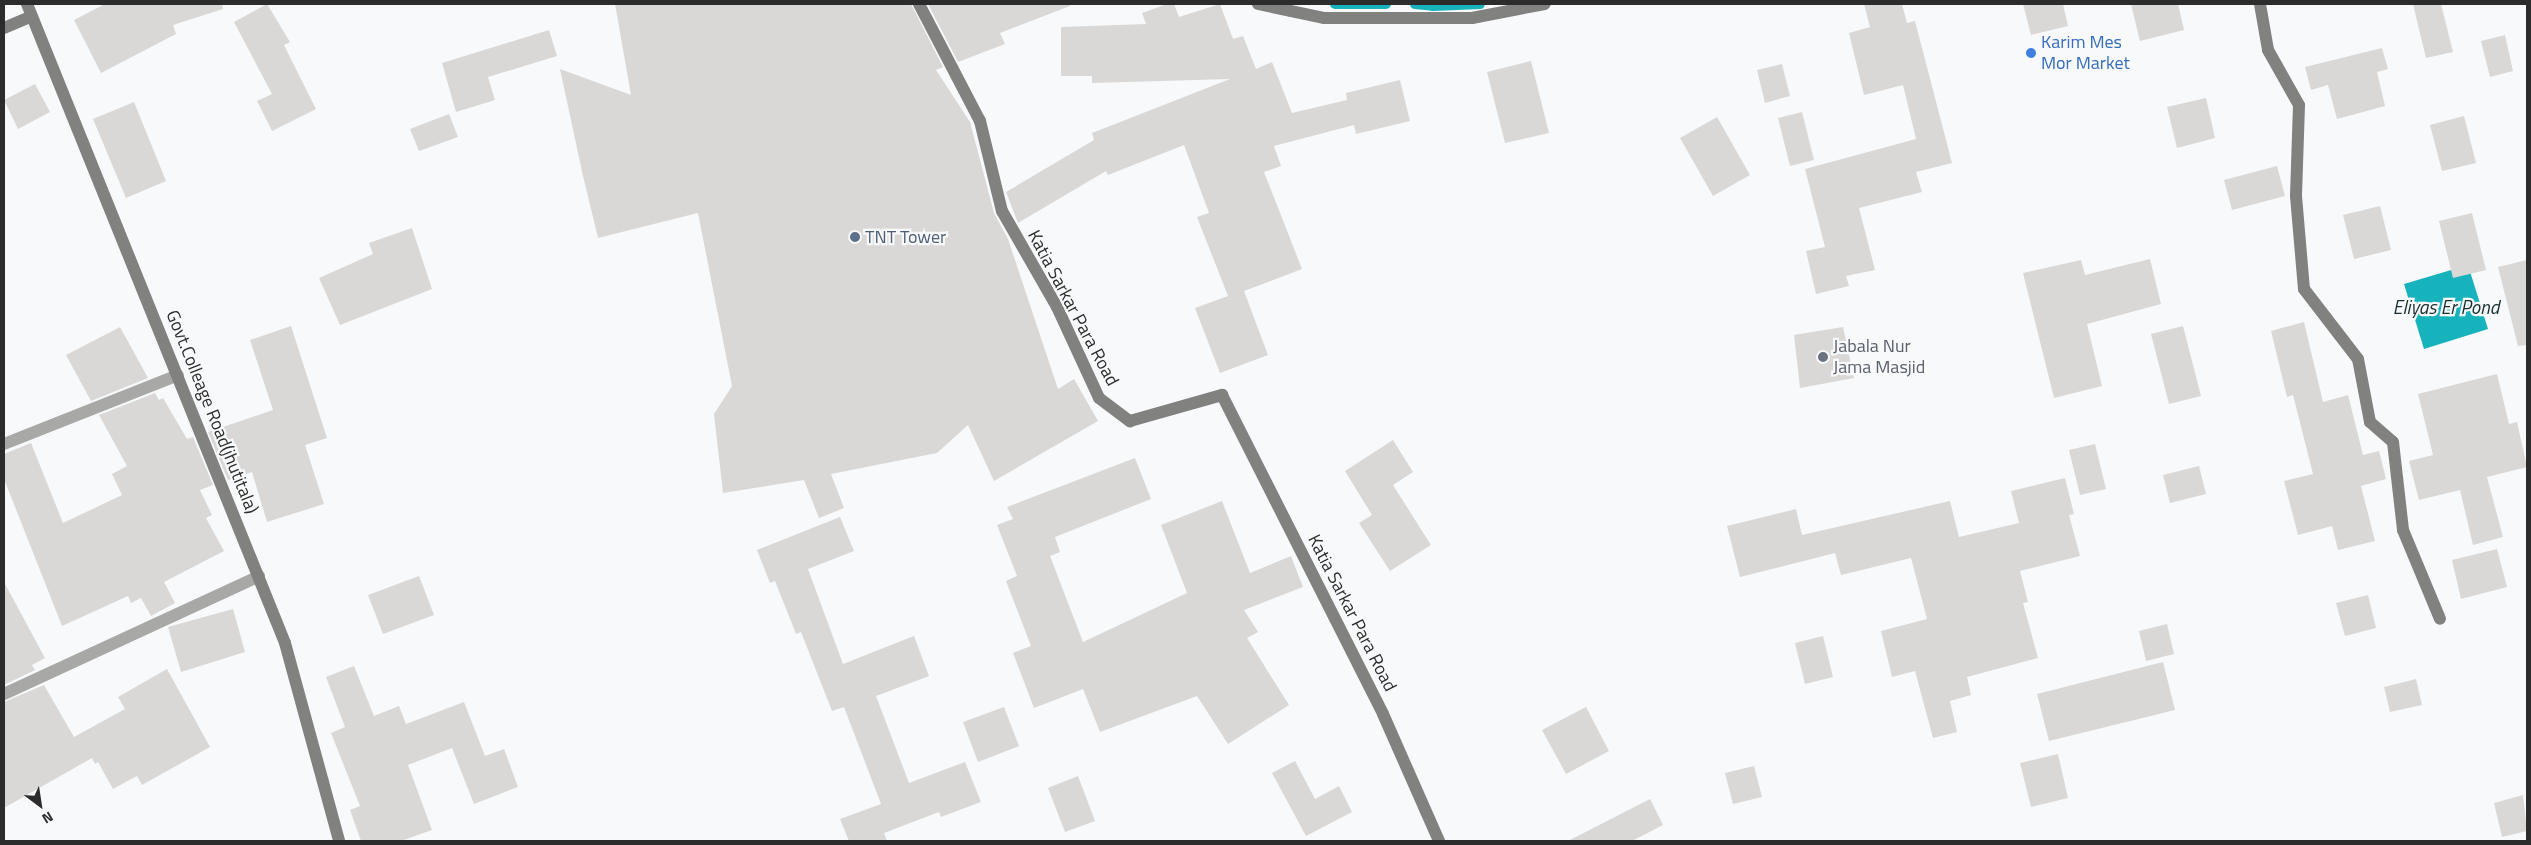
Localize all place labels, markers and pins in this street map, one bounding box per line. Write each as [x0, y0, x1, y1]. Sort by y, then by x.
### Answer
place label: Karim Mes Mor Market [2041, 32, 2130, 74]
marker: Karim Mes Mor Market [2025, 47, 2037, 59]
place label: TNT Tower [865, 226, 946, 248]
marker: TNT Tower [849, 231, 861, 243]
place label: Jabala Nur Jama Masjid [1833, 336, 1925, 378]
marker: Jabala Nur Jama Masjid [1817, 351, 1829, 363]

